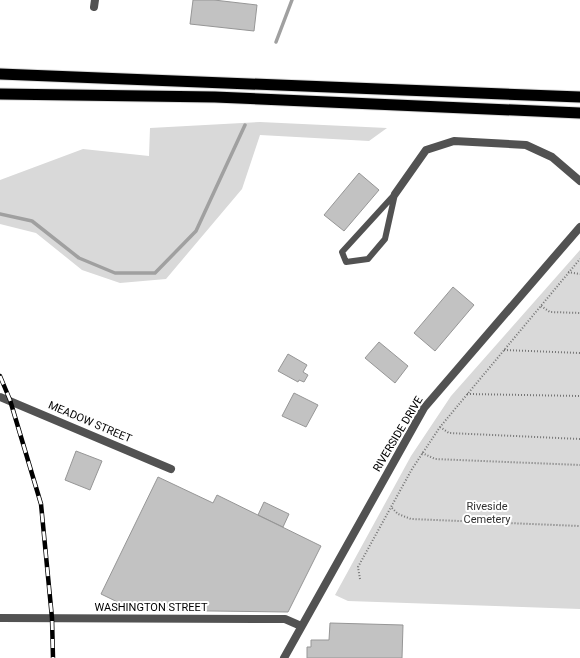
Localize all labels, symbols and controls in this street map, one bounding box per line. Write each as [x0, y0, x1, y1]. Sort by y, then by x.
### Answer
street label: RIVERSIDE DRIVE [370, 394, 426, 474]
street label: MEADOW STREET [46, 399, 134, 446]
park label: Riveside Cemetery [464, 500, 511, 526]
street label: WASHINGTON STREET [94, 601, 208, 614]

